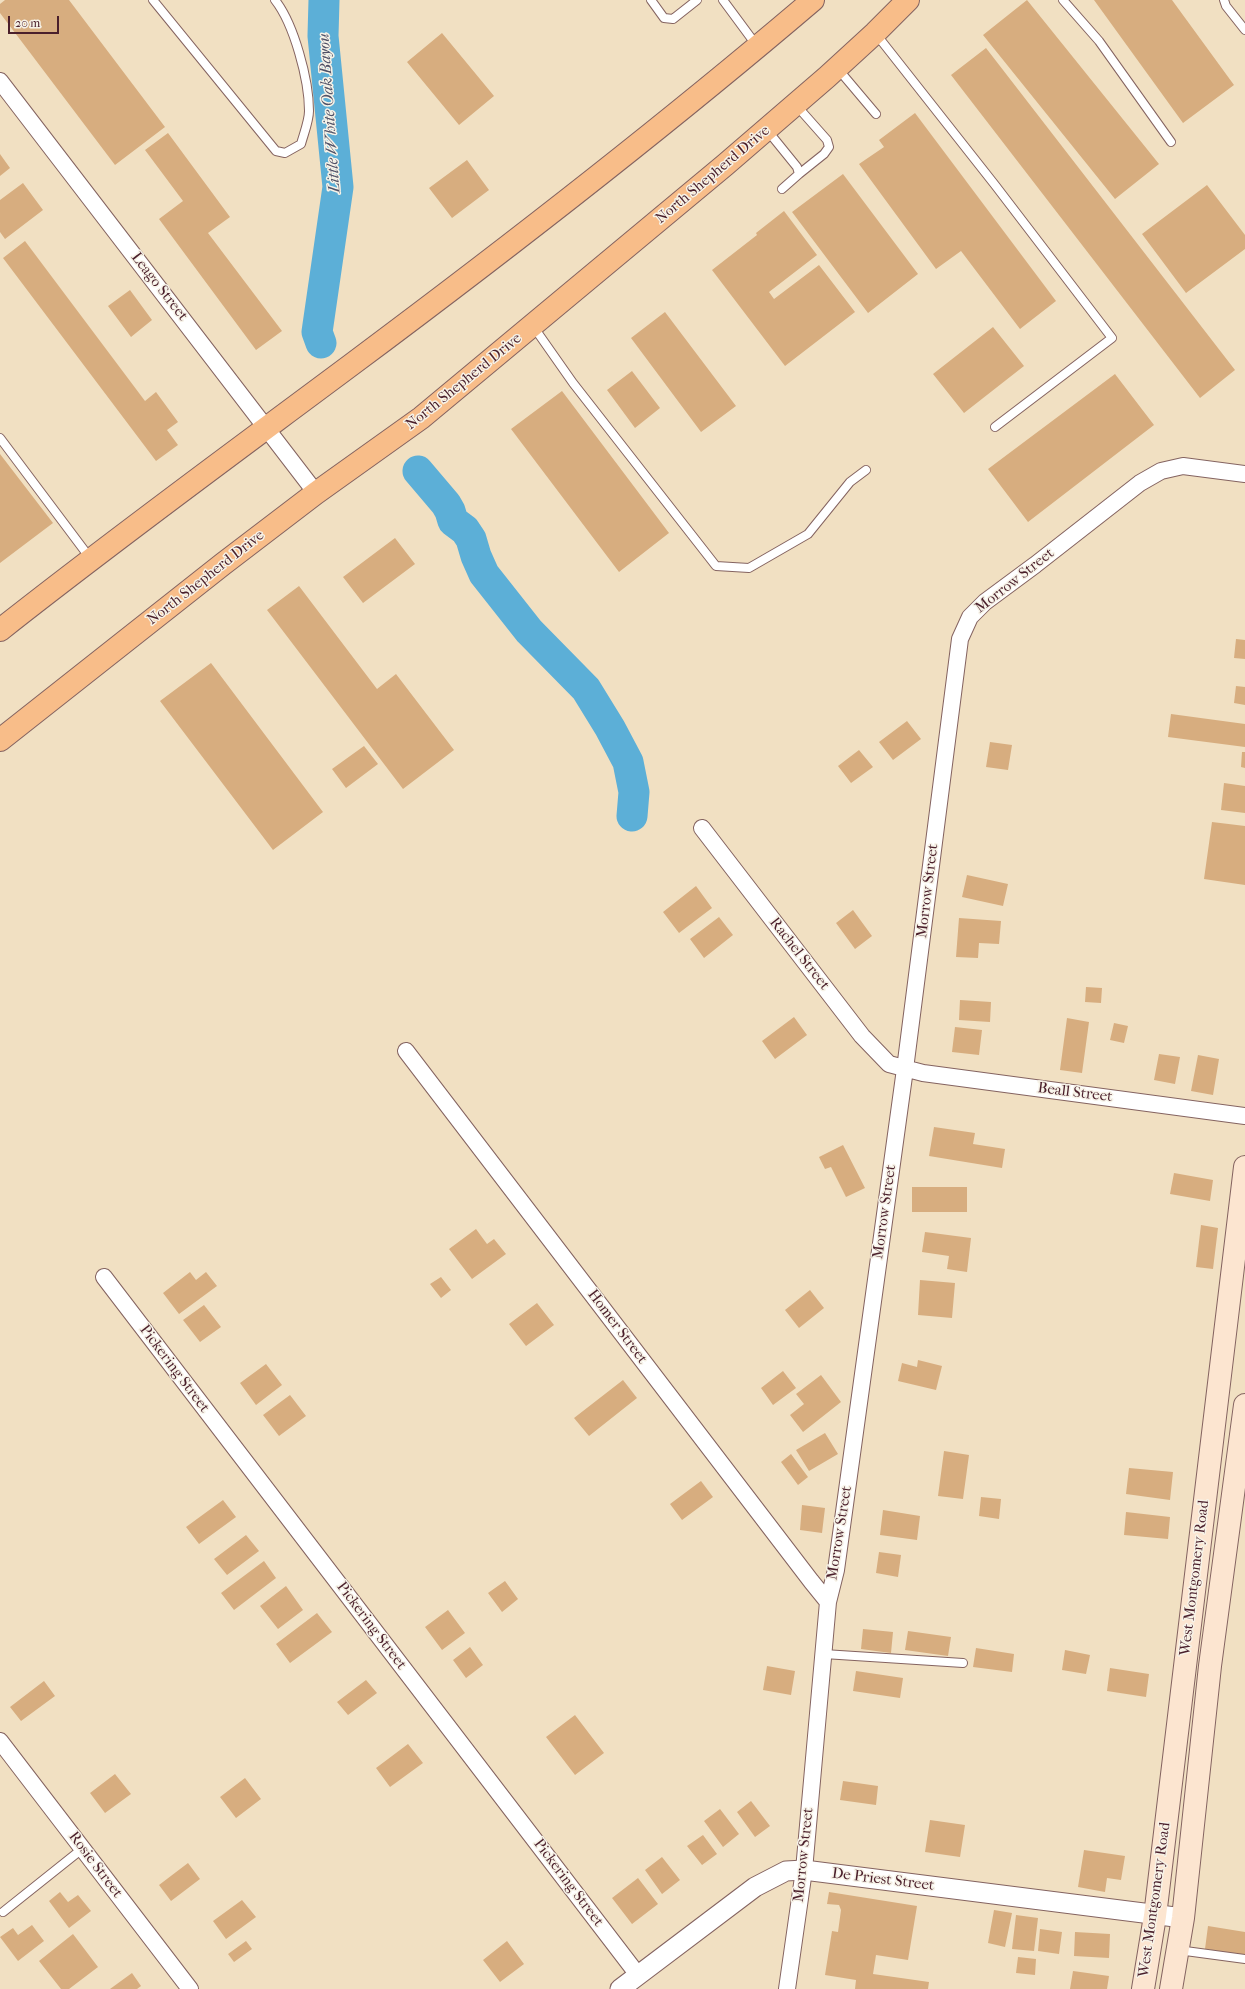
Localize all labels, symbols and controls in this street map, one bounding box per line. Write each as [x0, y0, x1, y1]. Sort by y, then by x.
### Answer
scale bar [10, 8, 61, 34]
text: 20 m [15, 16, 40, 30]
water label: Little White Oak Bayou [315, 33, 345, 193]
street label: North Shepherd Drive [652, 122, 774, 228]
street label: Leago Street [127, 249, 191, 325]
street label: North Shepherd Drive [403, 330, 525, 434]
street label: North Shepherd Drive [144, 527, 268, 629]
street label: Morrow Street [972, 545, 1058, 617]
street label: Morrow Street [913, 843, 943, 939]
street label: Rachel Street [765, 914, 833, 994]
street label: Beall Street [1037, 1079, 1113, 1107]
street label: Morrow Street [869, 1164, 901, 1260]
street label: Homer Street [583, 1286, 651, 1368]
street label: Pickering Street [135, 1322, 213, 1416]
street label: Morrow Street [824, 1485, 856, 1581]
street label: West Montgomery Road [1177, 1499, 1213, 1657]
street label: Pickering Street [332, 1579, 410, 1673]
street label: Morrow Street [790, 1807, 818, 1903]
street label: West Montgomery Road [1135, 1821, 1175, 1979]
street label: Rosie Street [64, 1828, 126, 1902]
street label: Pickering Street [529, 1836, 607, 1930]
street label: De Priest Street [831, 1865, 935, 1895]

